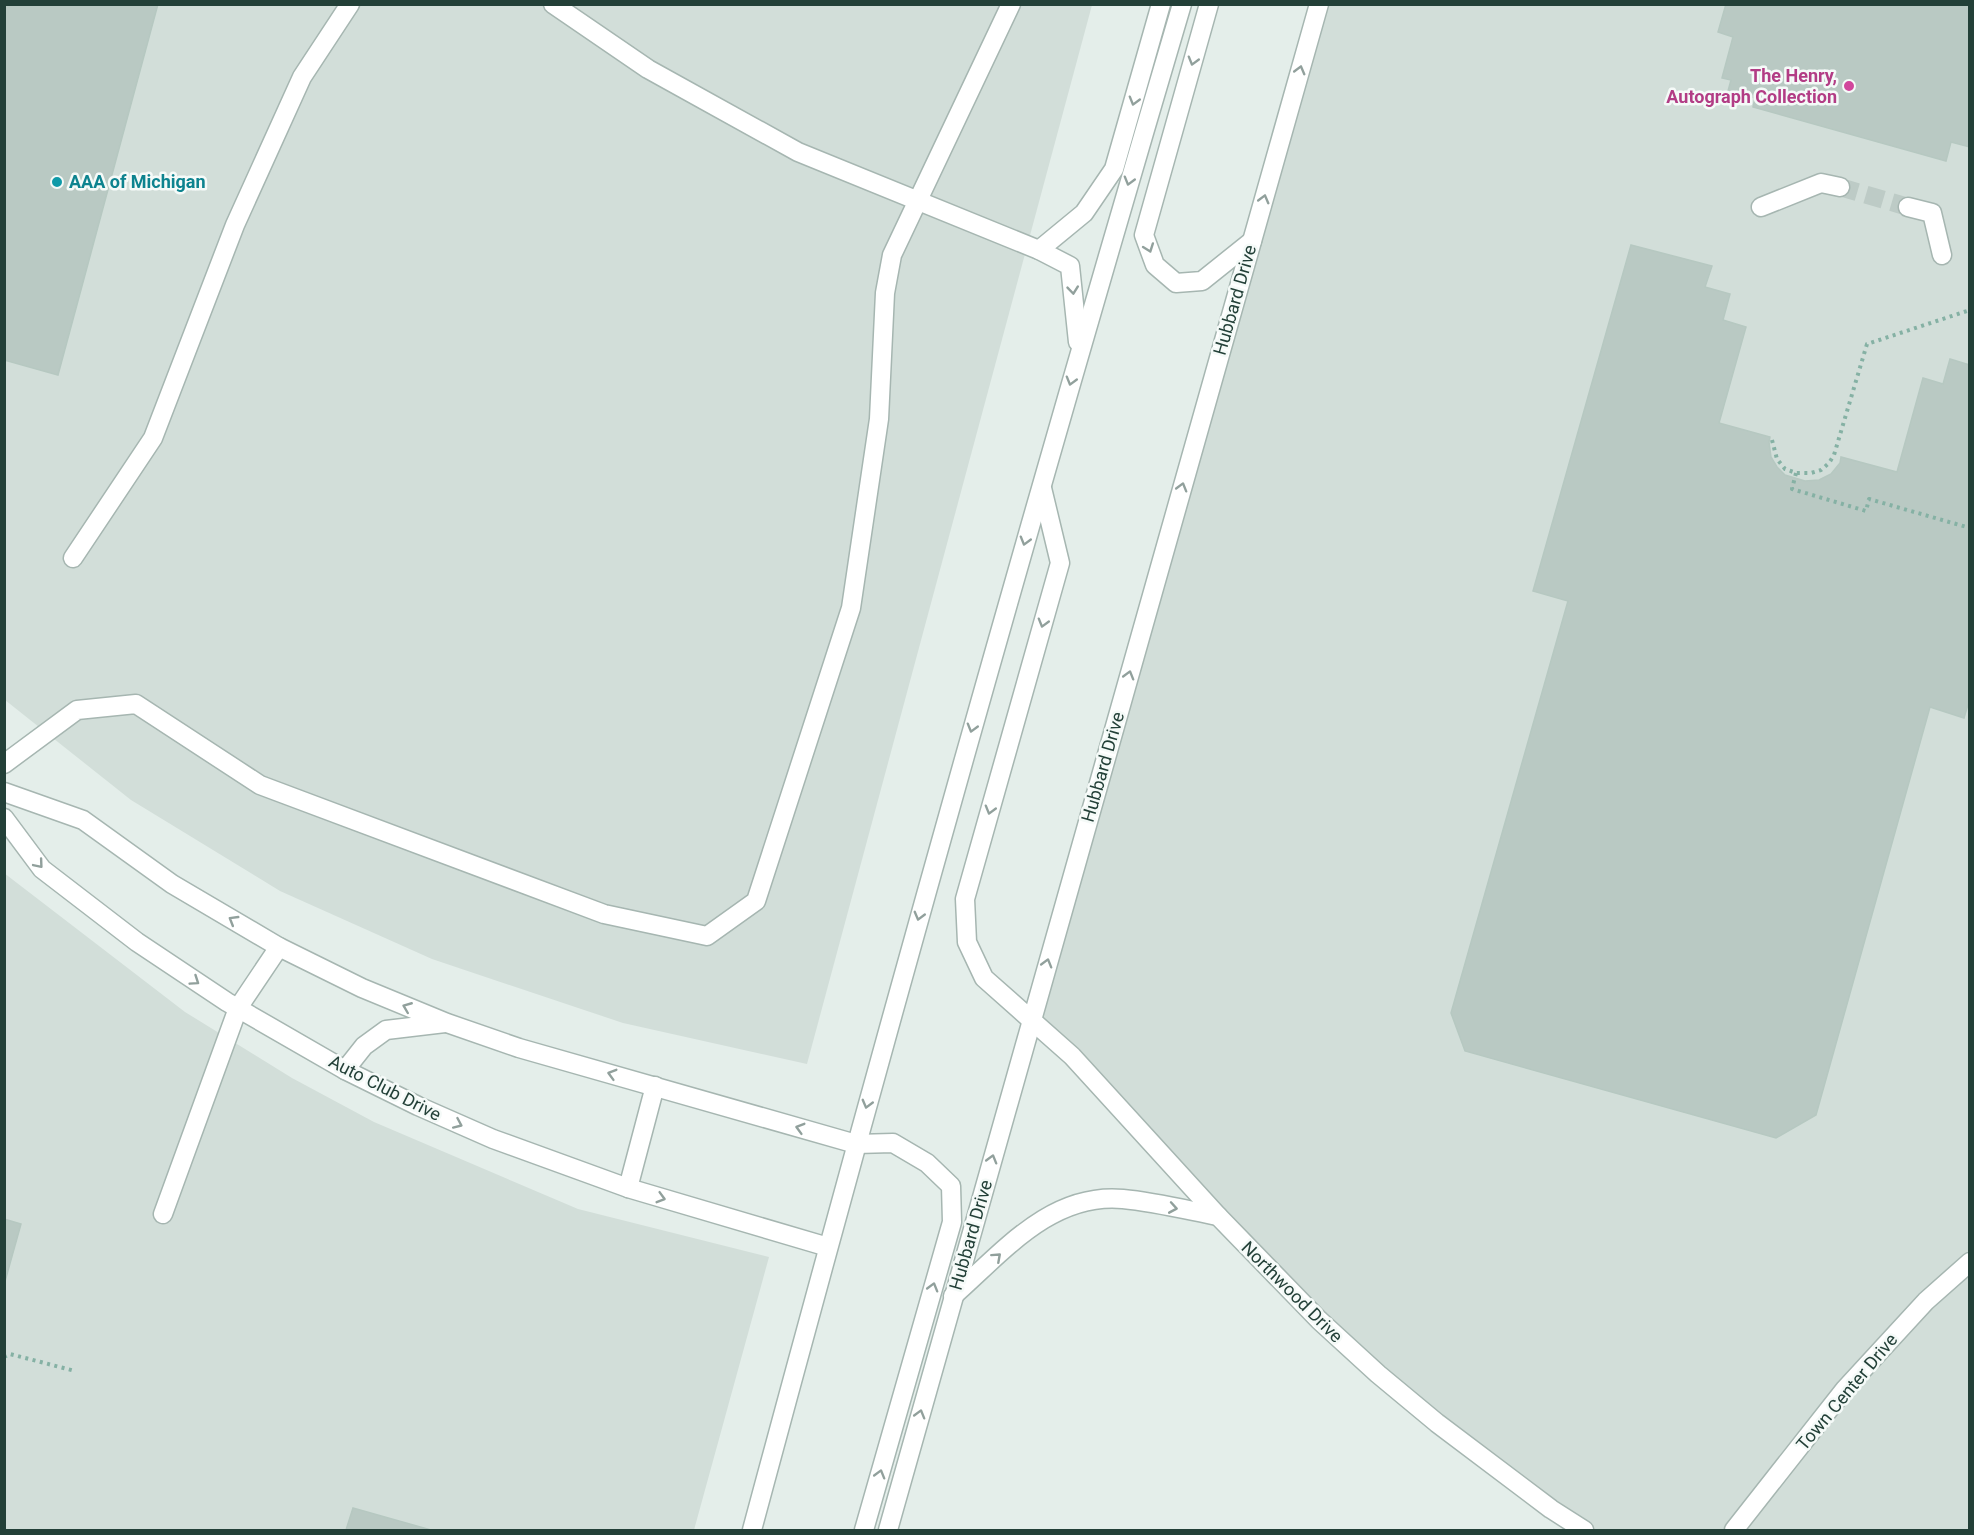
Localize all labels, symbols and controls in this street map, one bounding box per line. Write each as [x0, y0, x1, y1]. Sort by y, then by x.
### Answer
one-way arrow [1188, 55, 1200, 66]
one-way arrow [1293, 65, 1305, 76]
place label: The Henry, Autograph Collection [1666, 65, 1837, 107]
marker: The Henry, Autograph Collection [1842, 79, 1856, 93]
one-way arrow [1128, 96, 1141, 106]
place label: AAA of Michigan [69, 171, 206, 192]
marker: AAA of Michigan [50, 175, 64, 189]
one-way arrow [1124, 176, 1136, 186]
one-way arrow [1257, 194, 1269, 204]
one-way arrow [1141, 242, 1154, 253]
street label: Hubbard Drive [1209, 242, 1260, 357]
one-way arrow [1066, 285, 1078, 294]
one-way arrow [1066, 375, 1078, 386]
one-way arrow [1175, 482, 1187, 493]
one-way arrow [1020, 535, 1032, 546]
one-way arrow [1038, 617, 1050, 628]
one-way arrow [1122, 670, 1134, 681]
street label: Hubbard Drive [1077, 709, 1128, 824]
one-way arrow [967, 723, 979, 733]
one-way arrow [985, 804, 997, 815]
one-way arrow [32, 857, 43, 868]
one-way arrow [914, 910, 926, 921]
one-way arrow [229, 916, 239, 927]
one-way arrow [1040, 958, 1053, 968]
one-way arrow [188, 974, 199, 985]
one-way arrow [402, 1002, 413, 1014]
street label: Auto Club Drive [326, 1050, 445, 1125]
one-way arrow [607, 1069, 618, 1081]
one-way arrow [862, 1098, 874, 1109]
one-way arrow [452, 1117, 463, 1129]
one-way arrow [795, 1123, 806, 1135]
one-way arrow [985, 1154, 998, 1164]
street label: Hubbard Drive [945, 1177, 996, 1292]
one-way arrow [655, 1191, 666, 1203]
one-way arrow [1167, 1201, 1177, 1214]
street label: Northwood Drive [1237, 1237, 1347, 1347]
one-way arrow [990, 1253, 1001, 1264]
one-way arrow [926, 1282, 938, 1293]
street label: Town Center Drive [1792, 1329, 1901, 1454]
one-way arrow [913, 1409, 926, 1419]
one-way arrow [872, 1469, 885, 1479]

